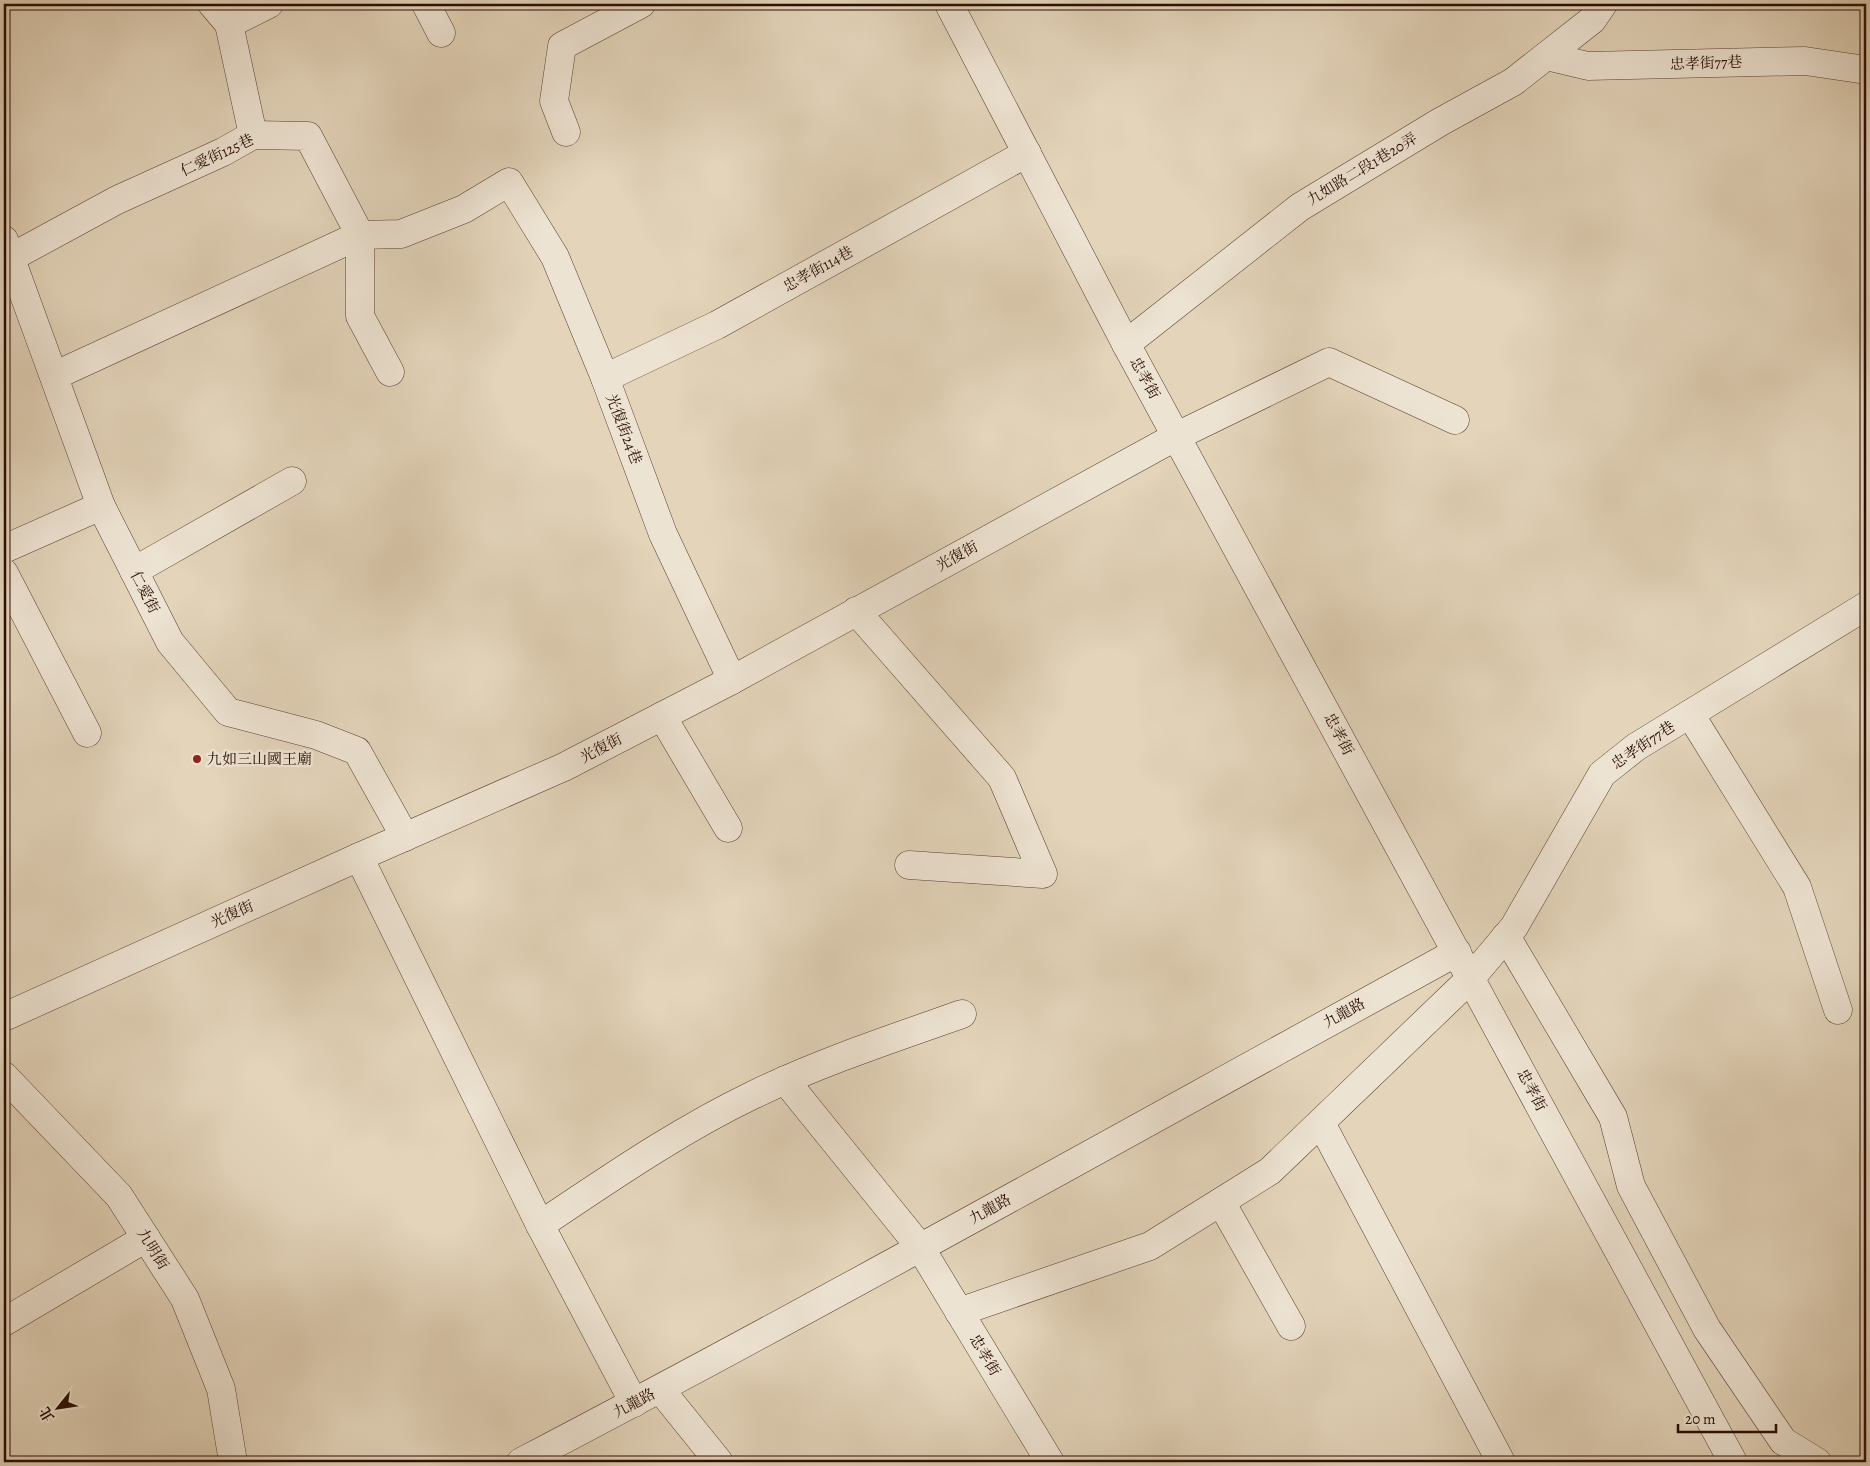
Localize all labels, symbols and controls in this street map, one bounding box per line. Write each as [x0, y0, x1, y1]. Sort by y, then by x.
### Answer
street label: 忠孝街77巷 [1669, 52, 1743, 74]
street label: 九如路二段1巷20弄 [1303, 128, 1421, 210]
street label: 仁愛街125巷 [177, 129, 257, 181]
street label: 忠孝街114巷 [779, 242, 857, 296]
street label: 忠孝街 [1125, 353, 1165, 403]
street label: 光復街24巷 [601, 391, 647, 467]
street label: 光復街 [932, 536, 982, 576]
street label: 仁愛街 [126, 567, 164, 617]
street label: 忠孝街 [1320, 709, 1358, 759]
street label: 忠孝街77巷 [1607, 716, 1679, 774]
street label: 光復街 [576, 729, 626, 767]
place label: 九如三山國王廟 [207, 749, 312, 769]
marker: 九如三山國王廟 [191, 753, 203, 765]
street label: 光復街 [207, 896, 257, 932]
street label: 九龍路 [1319, 993, 1369, 1033]
street label: 忠孝街 [1513, 1065, 1551, 1115]
street label: 九龍路 [965, 1189, 1015, 1229]
street label: 九明街 [133, 1225, 173, 1273]
street label: 忠孝街 [965, 1331, 1005, 1379]
north arrow [32, 1384, 82, 1434]
street label: 九龍路 [609, 1384, 659, 1422]
scale bar [1678, 1401, 1775, 1433]
text: 北 [35, 1403, 59, 1425]
text: 20 m [1685, 1409, 1716, 1429]

